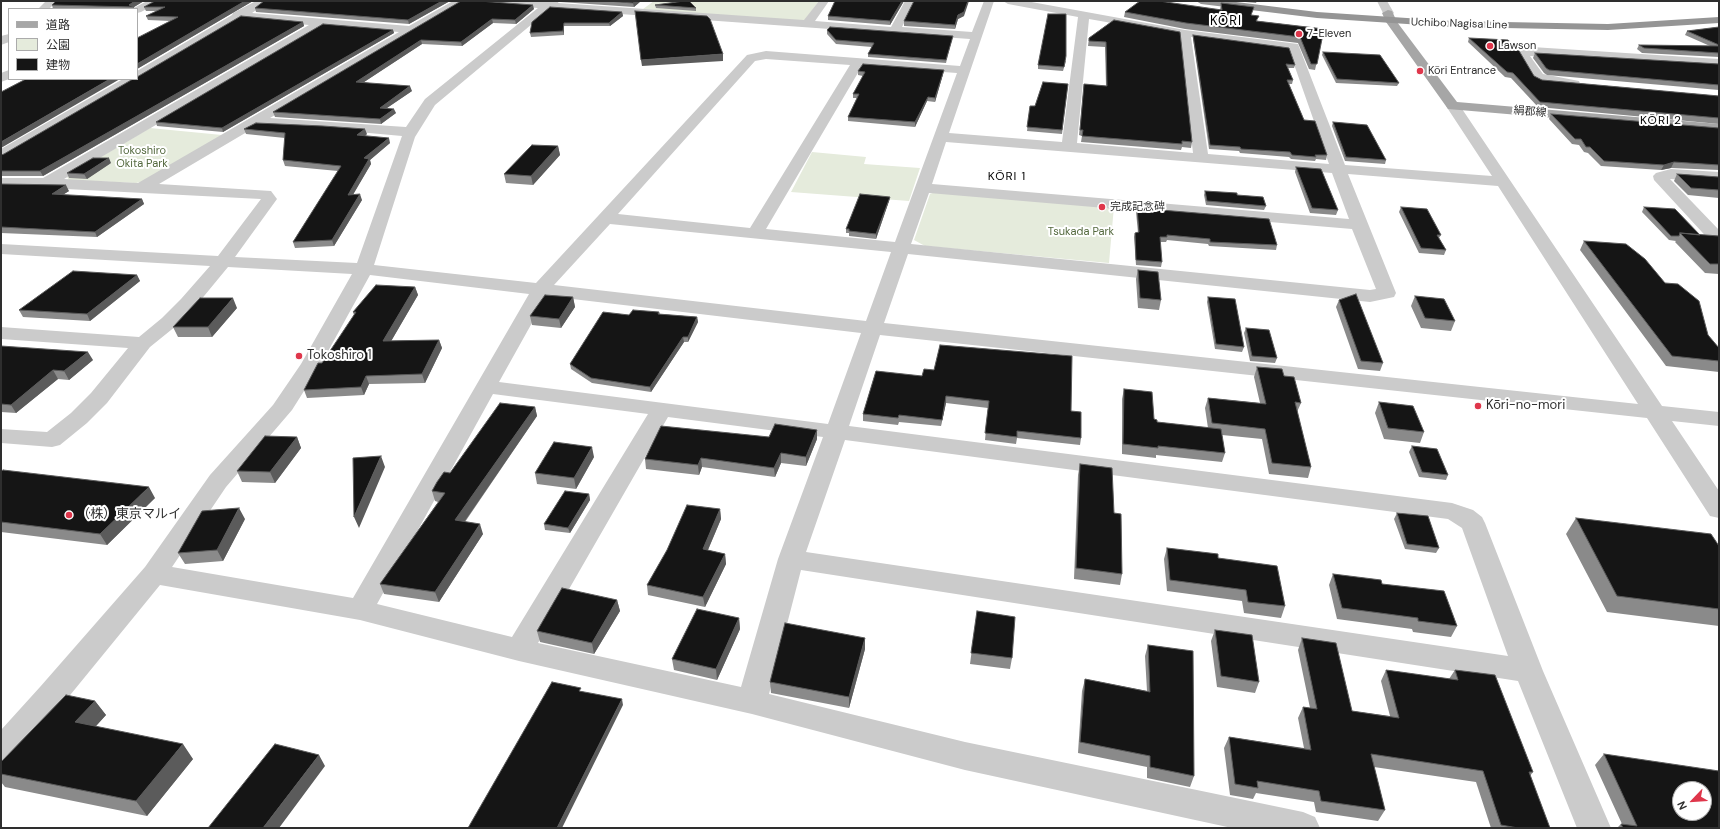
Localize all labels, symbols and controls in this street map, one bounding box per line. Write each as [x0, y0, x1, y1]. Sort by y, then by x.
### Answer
legend [8, 8, 138, 80]
district label: KŌRI [1210, 14, 1242, 30]
street label: Uchibo Nagisa Line [1411, 16, 1507, 32]
text: 道路 [46, 17, 70, 33]
place label: 7-Eleven [1307, 27, 1351, 41]
marker: 7-Eleven [1294, 29, 1304, 39]
text: 公園 [46, 37, 70, 53]
place label: Lawson [1498, 39, 1536, 53]
marker: Lawson [1485, 41, 1495, 51]
text: 建物 [46, 57, 70, 73]
place label: Kōri Entrance [1428, 64, 1496, 78]
marker: Kōri Entrance [1415, 66, 1425, 76]
street label: 絹郡線 [1513, 104, 1547, 120]
district label: KŌRI 2 [1640, 114, 1682, 128]
park label: Tokoshiro Okita Park [116, 144, 168, 170]
district label: KŌRI 1 [988, 170, 1026, 184]
place label: 完成記念碑 [1110, 200, 1165, 214]
marker: 完成記念碑 [1097, 202, 1107, 212]
park label: Tsukada Park [1048, 225, 1114, 239]
place label: Tokoshiro 1 [307, 348, 372, 364]
marker: Tokoshiro 1 [294, 351, 304, 361]
place label: Kōri-no-mori [1486, 398, 1565, 414]
marker: Kōri-no-mori [1473, 401, 1483, 411]
place label: （株）東京マルイ [77, 507, 181, 523]
marker: （株）東京マルイ [64, 510, 74, 520]
north arrow [1672, 781, 1712, 821]
text: N [1674, 799, 1690, 812]

